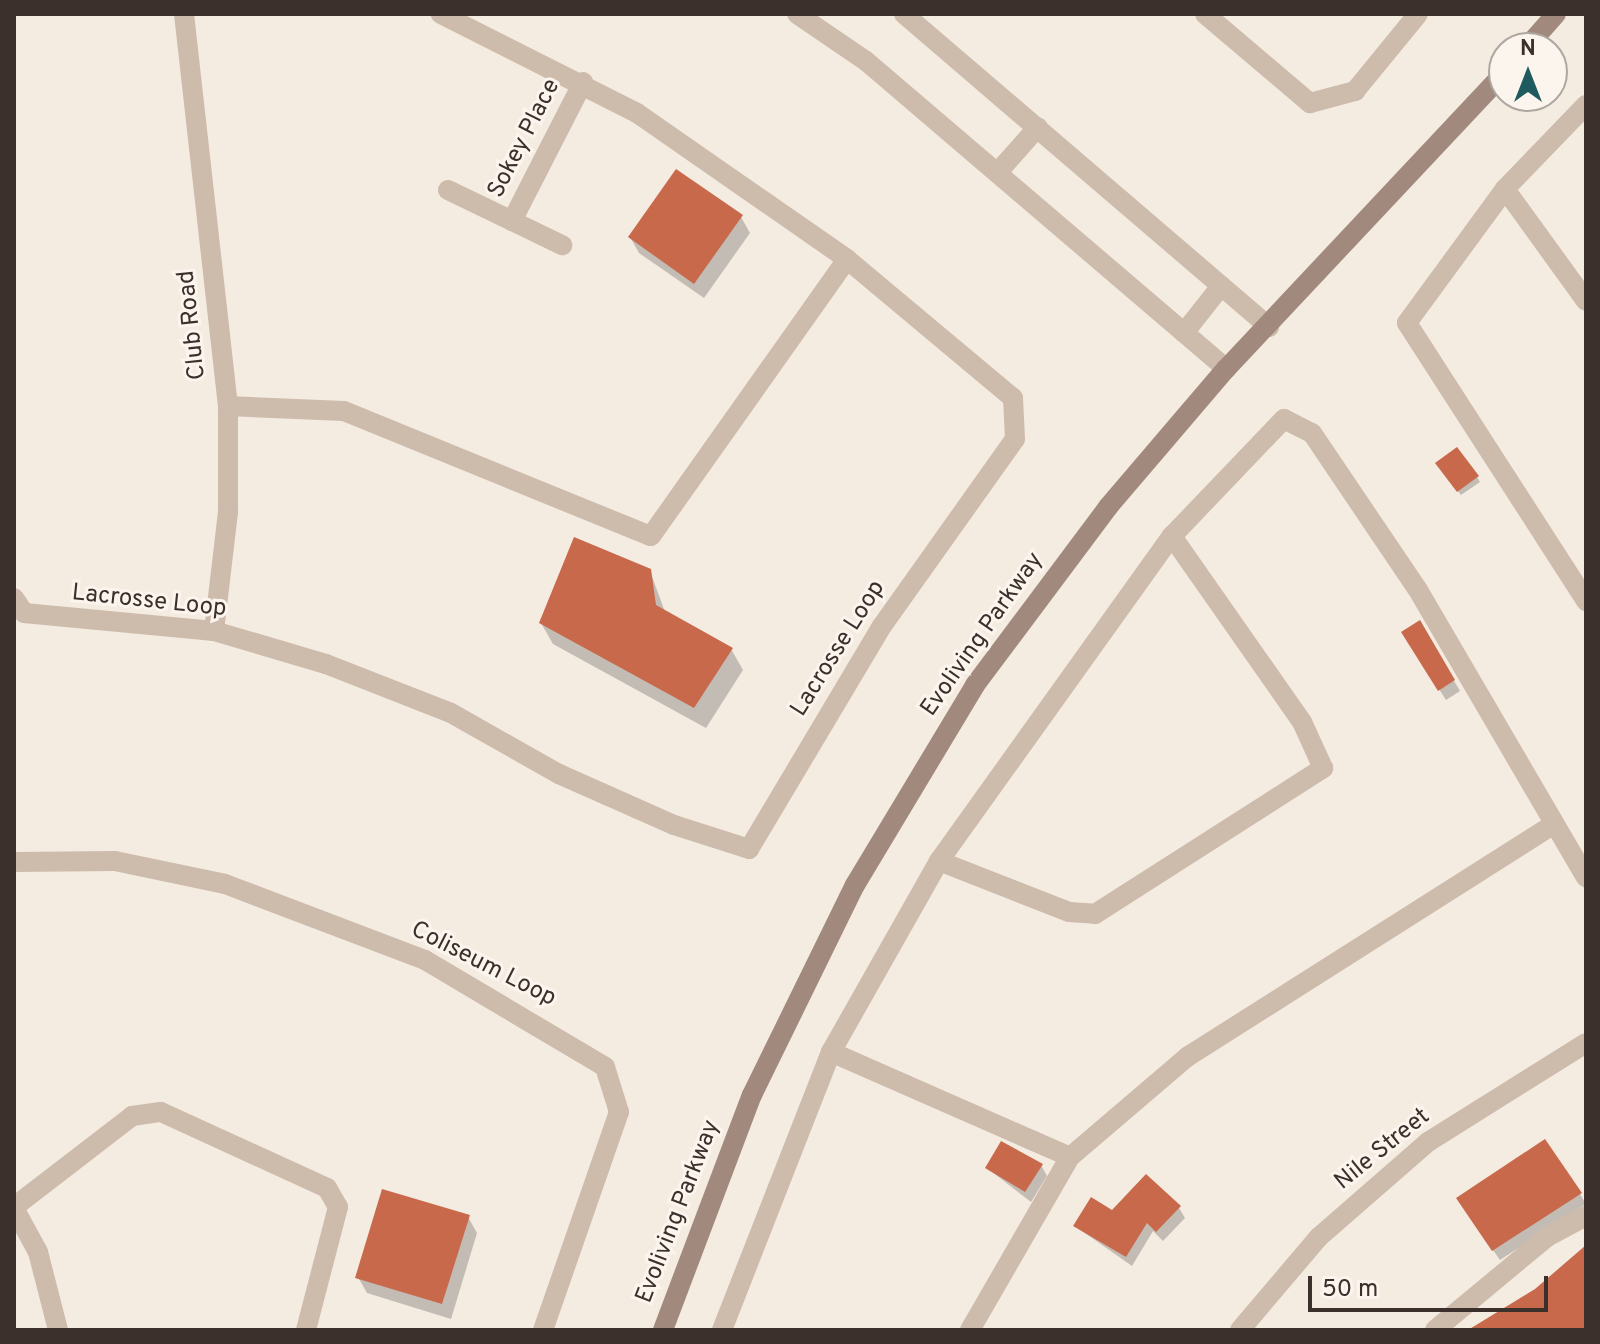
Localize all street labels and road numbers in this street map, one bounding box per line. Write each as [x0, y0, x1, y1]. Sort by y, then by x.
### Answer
street label: Sokey Place [483, 75, 567, 203]
street label: Club Road [173, 269, 213, 381]
street label: Evoliving Parkway [916, 547, 1050, 723]
street label: Lacrosse Loop [786, 576, 892, 722]
street label: Lacrosse Loop [70, 580, 228, 624]
street label: Coliseum Loop [406, 916, 560, 1014]
street label: Nile Street [1330, 1103, 1436, 1197]
street label: Evoliving Parkway [631, 1116, 727, 1308]

